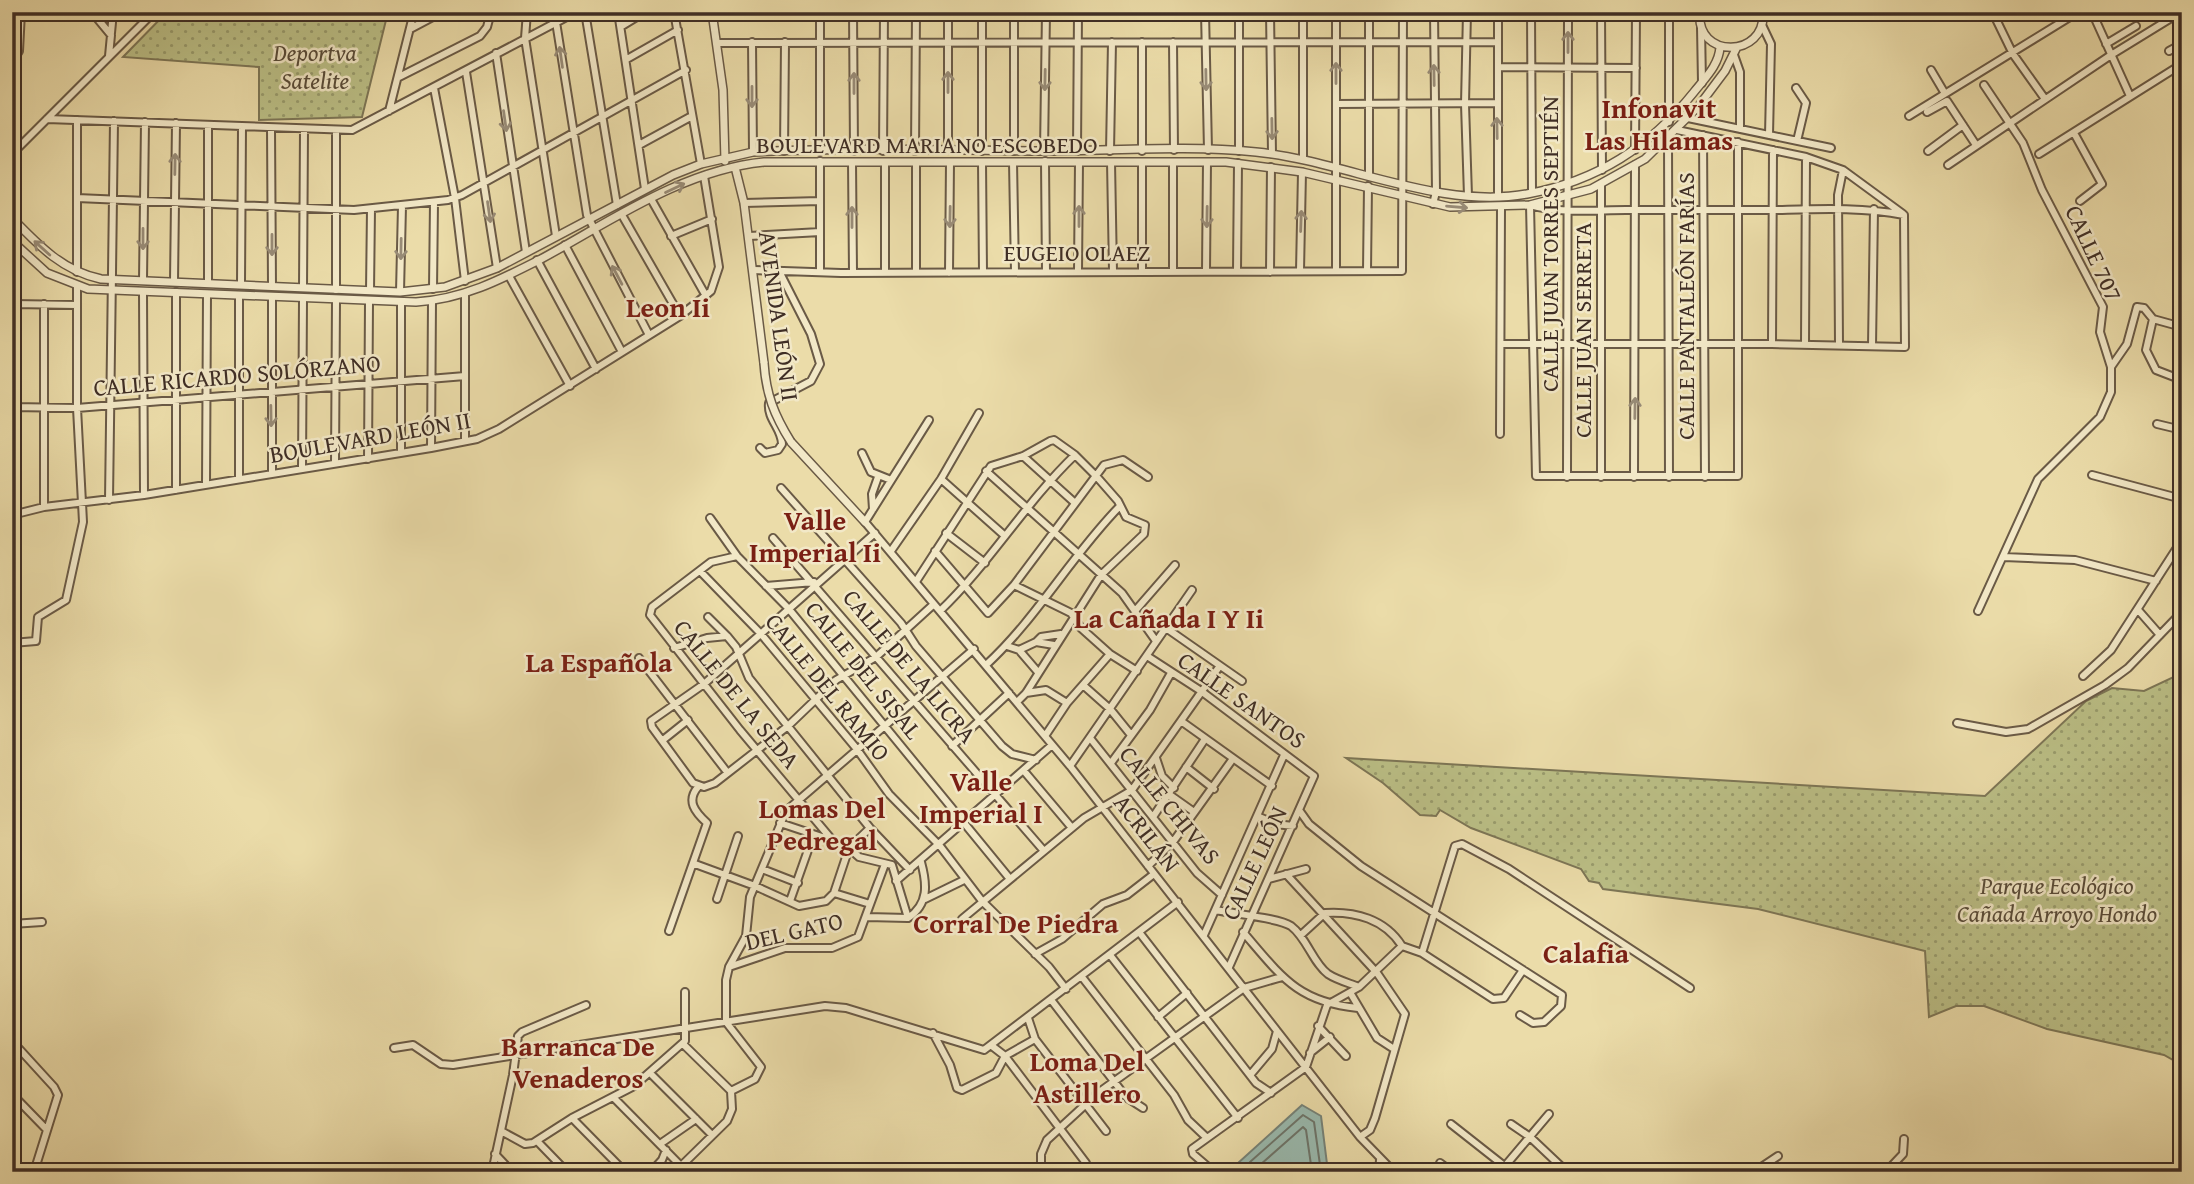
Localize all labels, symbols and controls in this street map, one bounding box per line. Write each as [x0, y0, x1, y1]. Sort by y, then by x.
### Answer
one-way arrow [1561, 30, 1575, 53]
park label: Deportva Satelite [272, 35, 357, 98]
one-way arrow [555, 46, 568, 68]
one-way arrow [1329, 61, 1343, 84]
one-way arrow [1427, 64, 1441, 87]
one-way arrow [1038, 69, 1052, 92]
one-way arrow [1199, 69, 1213, 92]
one-way arrow [847, 71, 861, 94]
one-way arrow [941, 71, 955, 94]
one-way arrow [745, 85, 759, 108]
district label: Infonavit Las Hilamas [1585, 87, 1733, 160]
street label: CALLE JUAN TORRES SEPTIÉN [1532, 96, 1567, 392]
one-way arrow [499, 109, 512, 132]
one-way arrow [1490, 117, 1504, 140]
one-way arrow [1265, 118, 1278, 141]
street label: BOULEVARD MARIANO ESCOBEDO [756, 127, 1098, 162]
one-way arrow [168, 153, 182, 176]
street label: CALLE PANTALEÓN FARÍAS [1668, 172, 1703, 440]
one-way arrow [664, 181, 685, 194]
street label: CALLE 707 [2057, 199, 2131, 307]
one-way arrow [483, 200, 496, 222]
one-way arrow [1445, 201, 1468, 214]
one-way arrow [1072, 205, 1086, 228]
one-way arrow [1200, 205, 1213, 228]
one-way arrow [845, 206, 859, 229]
one-way arrow [943, 206, 956, 229]
one-way arrow [1294, 210, 1308, 233]
street label: CALLE JUAN SERRETA [1565, 222, 1600, 438]
one-way arrow [136, 227, 150, 250]
street label: AVENIDA LEÓN II [750, 229, 808, 403]
one-way arrow [265, 234, 279, 257]
street label: EUGEIO OLAEZ [1003, 235, 1151, 270]
one-way arrow [394, 237, 408, 260]
one-way arrow [34, 241, 52, 257]
one-way arrow [610, 265, 624, 285]
district label: Leon Ii [626, 286, 710, 327]
street label: CALLE RICARDO SOLÓRZANO [92, 345, 382, 405]
one-way arrow [1628, 397, 1642, 420]
street label: BOULEVARD LEÓN II [267, 402, 473, 472]
one-way arrow [264, 404, 277, 427]
district label: Valle Imperial Ii [749, 499, 881, 572]
street label: CALLE DE LA LICRA [835, 581, 985, 751]
street label: CALLE DEL SISAL [797, 594, 931, 747]
district label: La Cañada I Y Ii [1074, 597, 1264, 638]
street label: CALLE DEL RAMIO [757, 605, 899, 769]
street label: CALLE DE LA SEDA [666, 612, 809, 777]
district label: La Española [526, 641, 673, 682]
street label: CALLE SANTOS [1171, 643, 1313, 757]
street label: CALLE CHIVAS [1111, 738, 1229, 872]
district label: Valle Imperial I [919, 760, 1043, 833]
district label: Lomas Del Pedregal [759, 787, 886, 860]
street label: ACRILÁN [1105, 787, 1189, 880]
street label: CALLE LEÓN [1212, 800, 1296, 926]
park label: Parque Ecológico Cañada Arroyo Hondo [1957, 868, 2157, 931]
district label: Corral De Piedra [913, 902, 1119, 943]
street label: DEL GATO [742, 903, 846, 959]
district label: Calafia [1543, 932, 1630, 973]
district label: Barranca De Venaderos [501, 1025, 655, 1098]
district label: Loma Del Astillero [1030, 1040, 1145, 1113]

